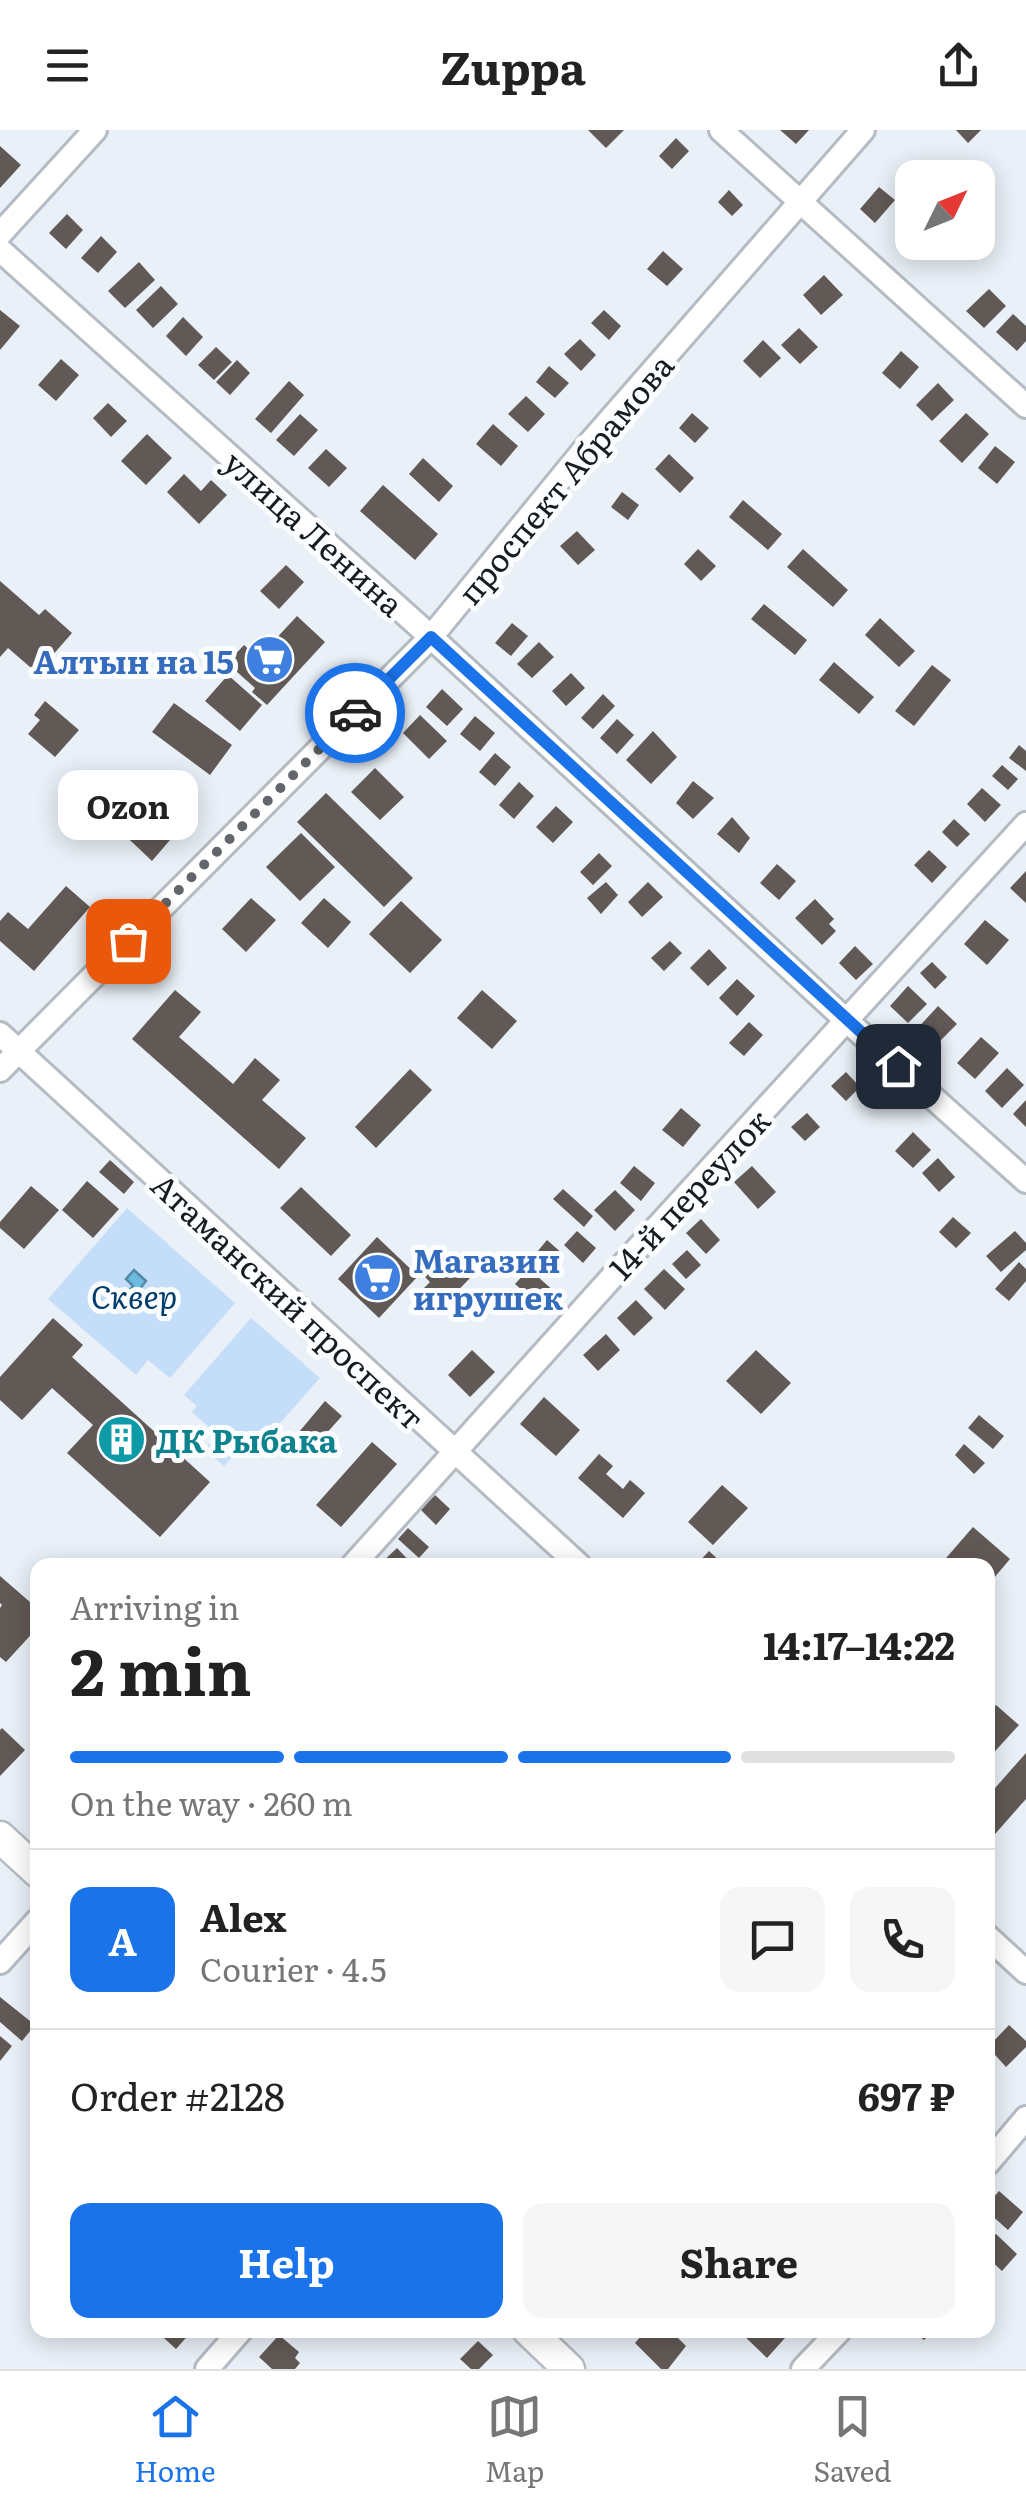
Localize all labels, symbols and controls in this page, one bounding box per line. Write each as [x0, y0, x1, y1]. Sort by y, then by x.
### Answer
text: Zuppa [440, 32, 586, 99]
icon: menu [40, 38, 95, 93]
icon: share [931, 38, 986, 93]
north arrow [895, 160, 995, 260]
map controls [895, 160, 995, 260]
street label: проспект Абрамова [445, 342, 684, 614]
street label: улица Ленина [214, 438, 416, 627]
supermarket icon: Алтын на 15 [243, 634, 295, 686]
place label: Алтын на 15 [34, 636, 234, 684]
courier [305, 663, 405, 763]
icon: car [328, 686, 383, 741]
callout: Ozon [58, 771, 198, 841]
text: Ozon [86, 781, 170, 829]
pin [86, 899, 171, 984]
icon: bag [101, 914, 156, 969]
pin [856, 1024, 941, 1109]
icon: home [871, 1039, 926, 1094]
street label: 14-й переулок [596, 1097, 780, 1289]
street label: Атаманский проспект [142, 1160, 436, 1440]
place label: Магазин игрушек [413, 1235, 563, 1320]
supermarket icon: Магазин игрушек [352, 1251, 404, 1303]
park label: Сквер [91, 1271, 177, 1319]
building icon: ДК Рыбака [95, 1413, 147, 1465]
place label: ДК Рыбака [156, 1415, 338, 1463]
text: Arriving in [70, 1582, 240, 1630]
text: 14:17–14:22 [763, 1615, 955, 1672]
text: 2 min [70, 1619, 252, 1716]
text: On the way · 260 m [70, 1778, 353, 1826]
text: Alex [200, 1887, 286, 1944]
button: chat [720, 1887, 825, 1992]
button: phone [850, 1887, 955, 1992]
text: A [108, 1911, 137, 1968]
text: Courier · 4.5 [200, 1944, 386, 1992]
text: Order #2128 [70, 2066, 285, 2123]
text: 697 ₽ [858, 2066, 955, 2123]
button: Help [70, 2203, 503, 2318]
button: Share [523, 2203, 955, 2318]
tab: Home [135, 2389, 215, 2491]
tab: Map [485, 2389, 544, 2491]
tab: Saved [813, 2389, 891, 2491]

